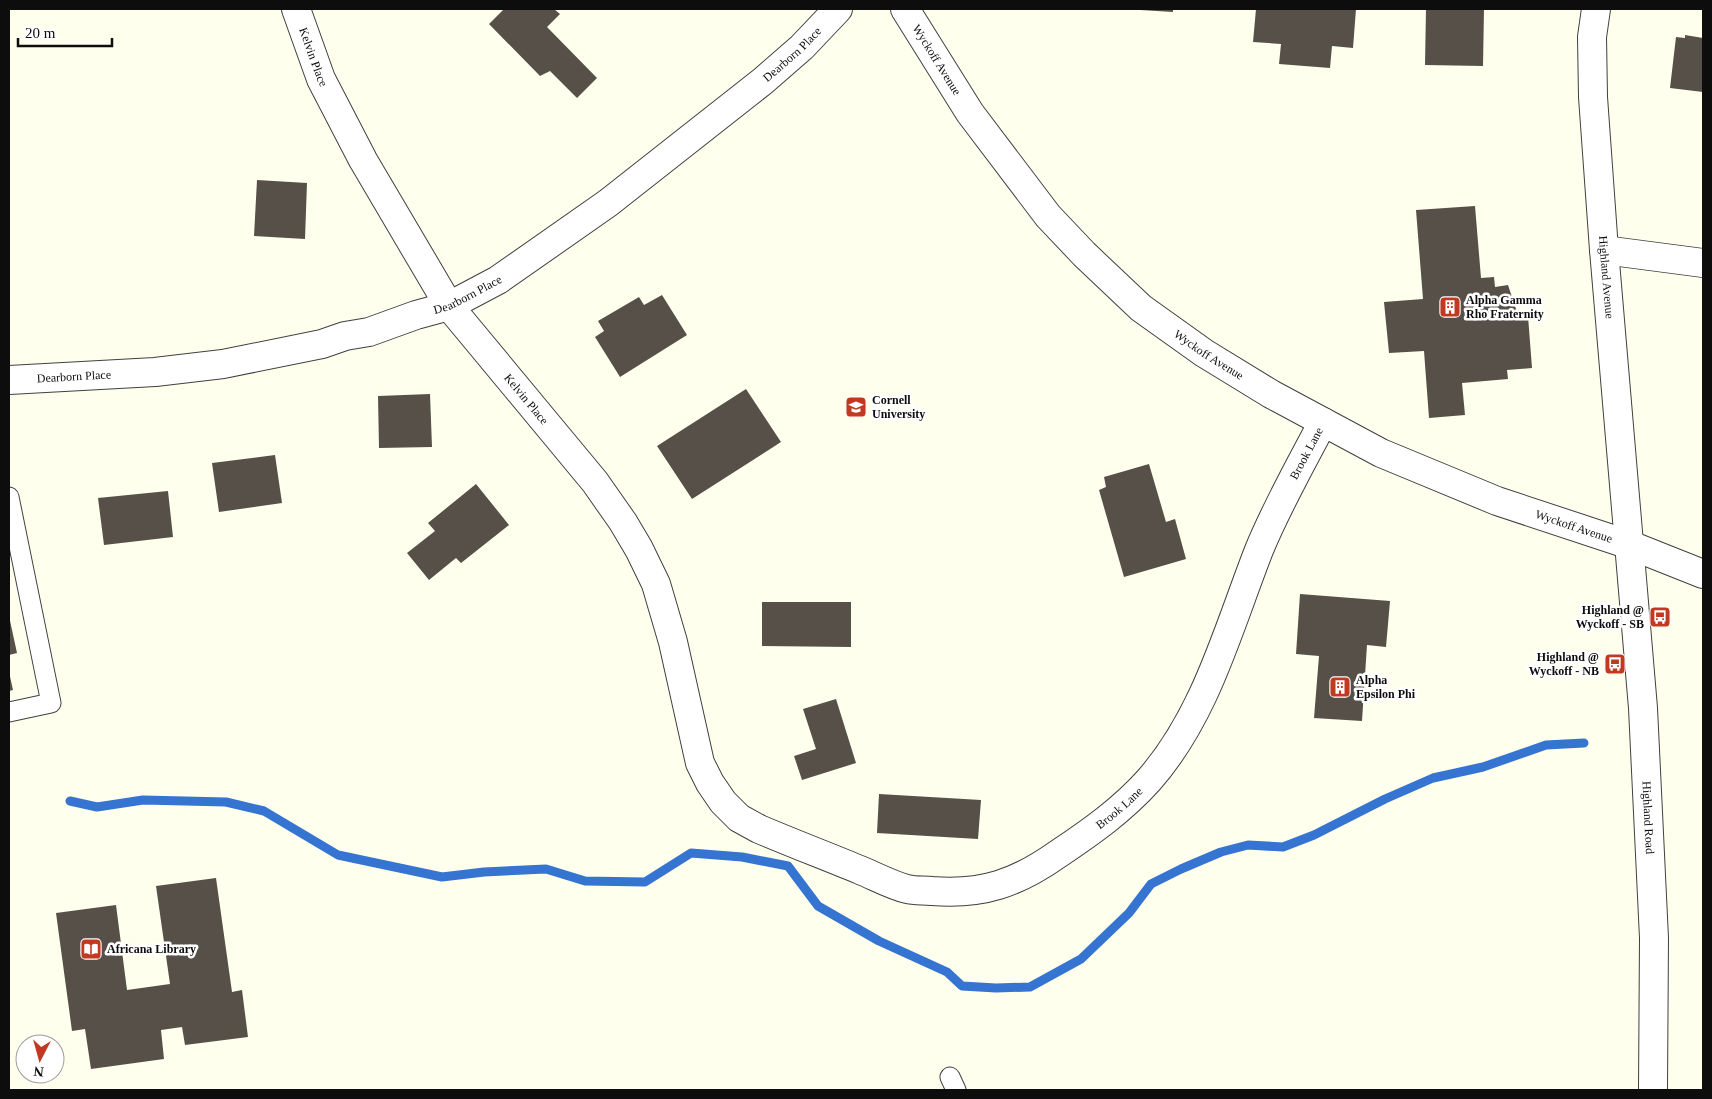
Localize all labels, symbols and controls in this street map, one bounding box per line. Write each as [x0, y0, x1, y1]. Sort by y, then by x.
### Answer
scale bar [18, 15, 111, 47]
street label: Wyckoff Avenue [910, 22, 964, 98]
street label: Dearborn Place [760, 24, 824, 85]
text: 20 m [25, 25, 56, 41]
street label: Kelvin Place [296, 26, 331, 89]
street label: Highland Avenue [1596, 235, 1617, 319]
street label: Dearborn Place [432, 272, 505, 317]
place label: Alpha Gamma Rho Fraternity [1466, 293, 1544, 321]
building icon: Alpha Gamma Rho Fraternity [1438, 295, 1462, 319]
street label: Wyckoff Avenue [1171, 327, 1246, 383]
street label: Dearborn Place [36, 367, 111, 385]
street label: Kelvin Place [501, 371, 551, 427]
place label: Cornell University [872, 393, 925, 421]
school or university icon: Cornell University [844, 395, 868, 419]
street label: Brook Lane [1287, 425, 1326, 482]
street label: Wyckoff Avenue [1533, 507, 1614, 546]
place label: Highland @ Wyckoff - SB [1576, 603, 1644, 631]
bus stop icon: Highland @ Wyckoff - SB [1648, 605, 1672, 629]
place label: Highland @ Wyckoff - NB [1529, 650, 1599, 678]
bus stop icon: Highland @ Wyckoff - NB [1603, 652, 1627, 676]
place label: Alpha Epsilon Phi [1356, 673, 1416, 701]
building icon: Alpha Epsilon Phi [1328, 675, 1352, 699]
street label: Highland Road [1640, 781, 1657, 854]
street label: Brook Lane [1093, 784, 1145, 832]
library icon: Africana Library [79, 937, 103, 961]
place label: Africana Library [107, 942, 196, 956]
north arrow [15, 1034, 65, 1084]
text: N [33, 1063, 45, 1079]

